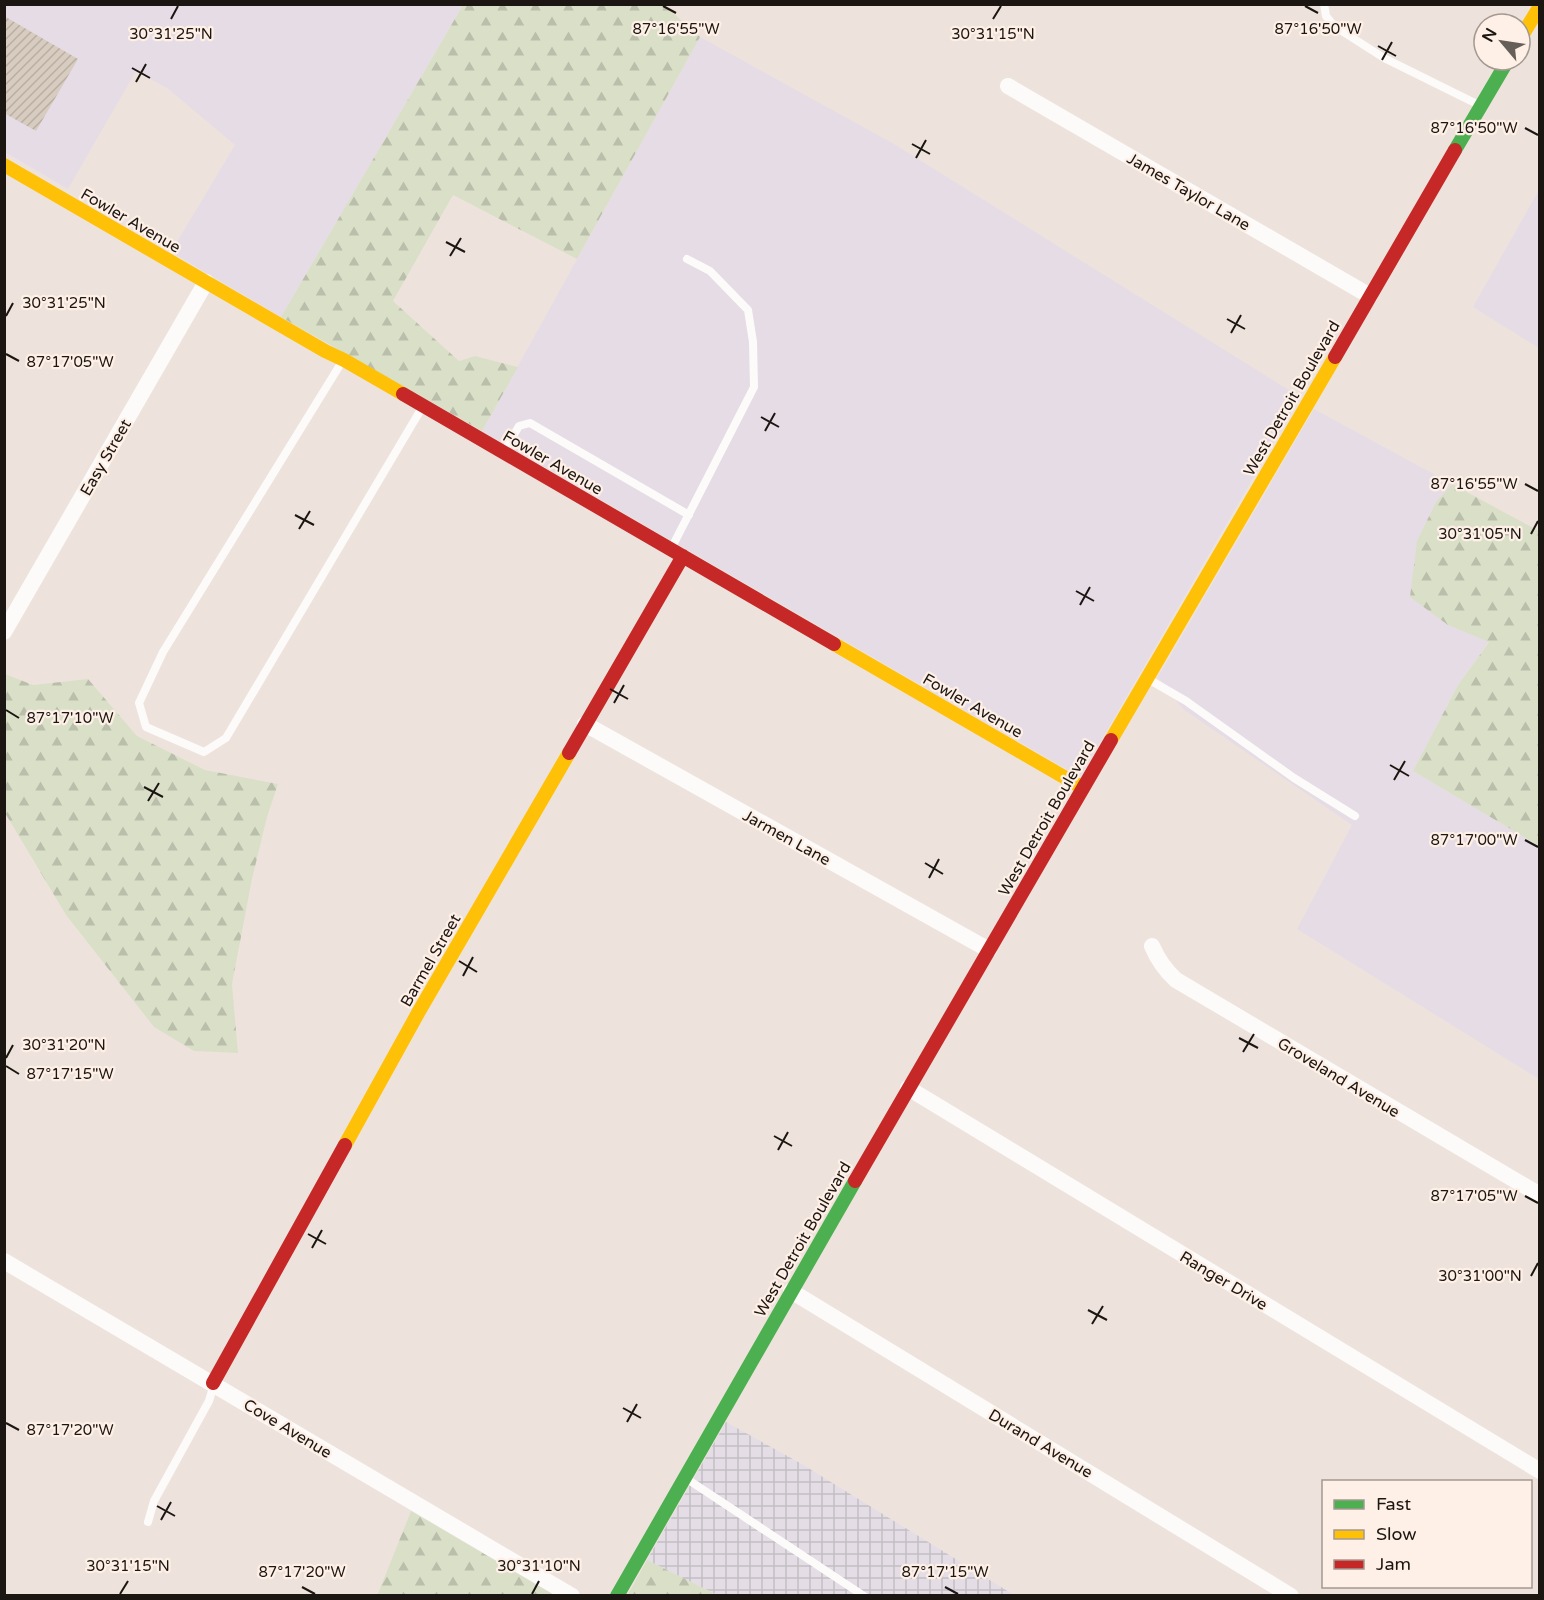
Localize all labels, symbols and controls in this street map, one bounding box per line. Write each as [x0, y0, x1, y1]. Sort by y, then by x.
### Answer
north arrow [1472, 12, 1532, 72]
text: 87°16'55"W [632, 20, 720, 38]
text: 87°16'50"W [1274, 20, 1362, 38]
text: 30°31'25"N [129, 25, 213, 43]
text: 30°31'15"N [951, 25, 1035, 43]
text: N [1478, 25, 1502, 46]
text: 87°16'50"W [1430, 119, 1518, 137]
street label: James Taylor Lane [1123, 148, 1254, 235]
street label: Fowler Avenue [77, 184, 184, 258]
text: 30°31'25"N [22, 294, 106, 312]
street label: West Detroit Boulevard [1239, 317, 1345, 480]
text: 87°17'05"W [26, 353, 114, 371]
street label: Easy Street [76, 416, 136, 499]
street label: Fowler Avenue [499, 426, 606, 500]
text: 87°16'55"W [1430, 475, 1518, 493]
text: 30°31'05"N [1438, 525, 1522, 543]
street label: Fowler Avenue [919, 669, 1026, 743]
text: 87°17'10"W [26, 709, 114, 727]
street label: West Detroit Boulevard [994, 737, 1100, 900]
street label: Jarmen Lane [739, 806, 834, 870]
text: 87°17'00"W [1430, 831, 1518, 849]
street label: Barmel Street [396, 911, 465, 1010]
street label: Groveland Avenue [1274, 1033, 1403, 1122]
text: 30°31'20"N [22, 1036, 106, 1054]
text: 87°17'15"W [26, 1065, 114, 1083]
street label: West Detroit Boulevard [750, 1158, 856, 1321]
text: 87°17'05"W [1430, 1187, 1518, 1205]
street label: Ranger Drive [1176, 1247, 1271, 1315]
text: 30°31'00"N [1438, 1267, 1522, 1285]
street label: Cove Avenue [240, 1395, 335, 1463]
street label: Durand Avenue [985, 1405, 1096, 1483]
text: 87°17'20"W [26, 1421, 114, 1439]
legend [1322, 1480, 1532, 1588]
text: Fast [1376, 1493, 1411, 1515]
text: Slow [1376, 1523, 1417, 1545]
text: Jam [1376, 1553, 1411, 1575]
text: 30°31'15"N [86, 1557, 170, 1575]
text: 30°31'10"N [497, 1557, 581, 1575]
text: 87°17'20"W [258, 1563, 346, 1581]
text: 87°17'15"W [901, 1563, 989, 1581]

